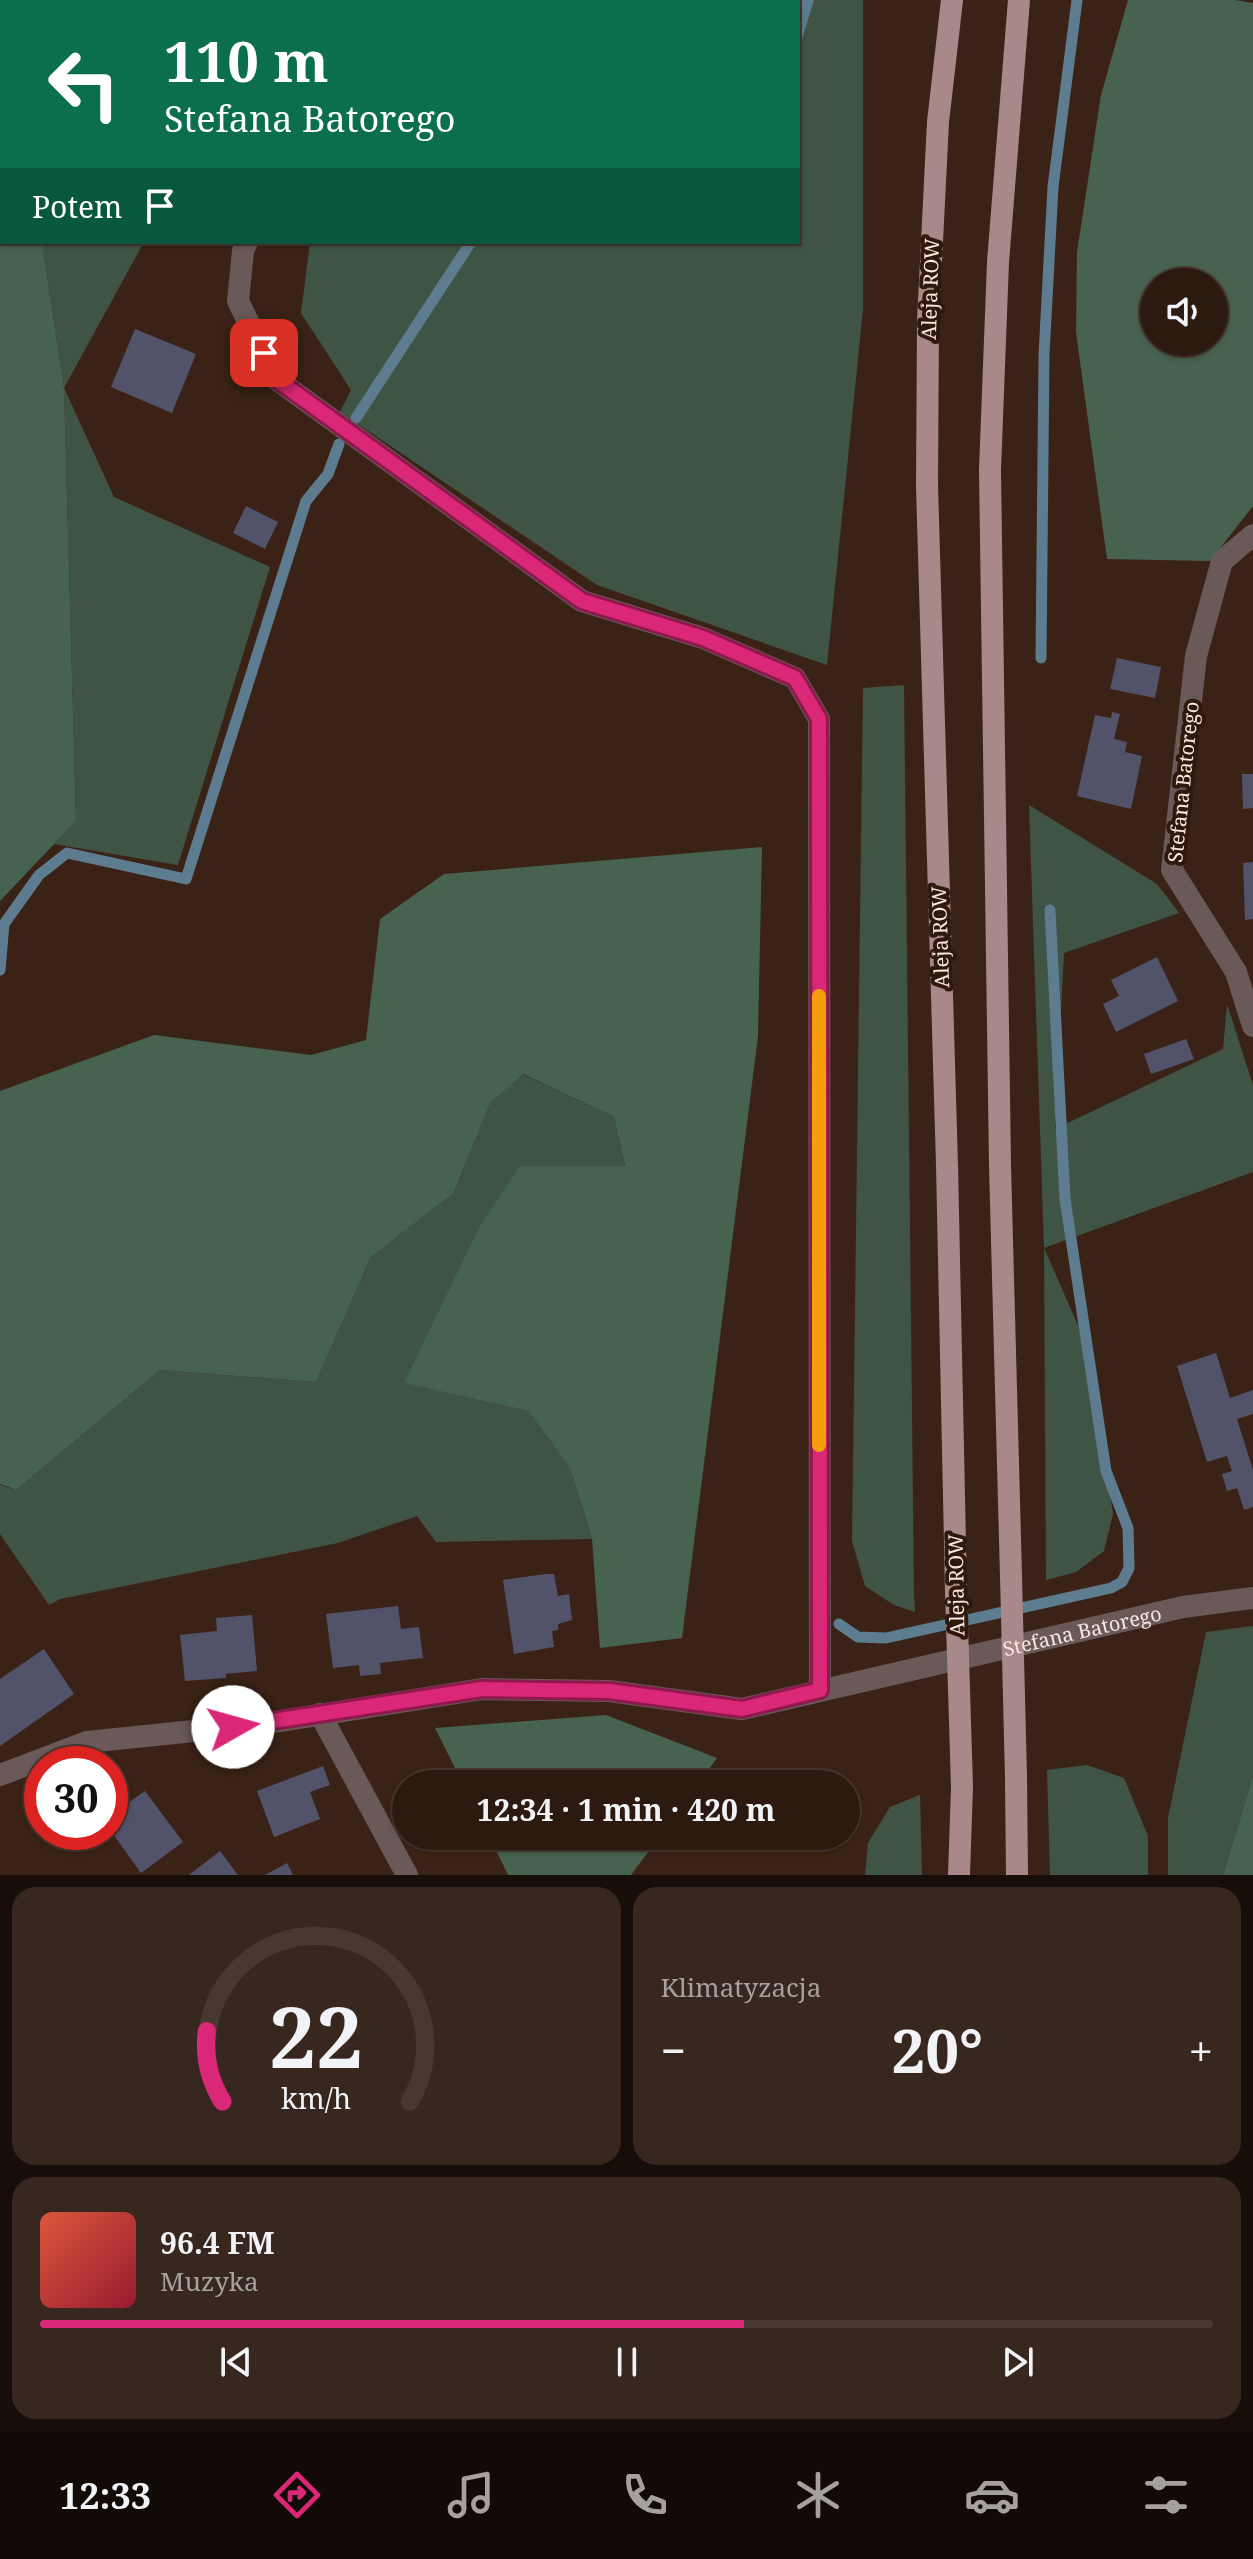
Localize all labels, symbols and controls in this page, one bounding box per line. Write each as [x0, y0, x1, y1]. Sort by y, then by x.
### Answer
text: 110 m [164, 22, 329, 98]
icon: left [32, 32, 136, 136]
text: Stefana Batorego [164, 94, 456, 143]
icon: arrive [138, 184, 182, 228]
text: Potem [32, 186, 122, 227]
street label: Aleja ROW [915, 238, 945, 340]
map controls [1140, 268, 1228, 356]
button: sound [1140, 268, 1228, 356]
pin [230, 319, 298, 387]
icon: arrive [242, 331, 286, 375]
street label: Stefana Batorego [1161, 700, 1205, 864]
street label: Aleja ROW [925, 886, 955, 988]
street label: Aleja ROW [942, 1534, 970, 1636]
street label: Stefana Batorego [1000, 1599, 1164, 1662]
position arrow [191, 1685, 275, 1769]
speed limit sign: 30 [24, 1746, 128, 1850]
text: 12:34 · 1 min · 420 m [477, 1789, 775, 1830]
text: Klimatyzacja [661, 1969, 821, 2005]
text: 22 [269, 1979, 363, 2092]
text: 20° [891, 2009, 983, 2091]
text: − [661, 2020, 686, 2080]
text: + [1188, 2020, 1213, 2080]
text: km/h [281, 2078, 351, 2117]
text: 96.4 FM [160, 2222, 275, 2263]
text: Muzyka [160, 2263, 259, 2299]
icon: previous [214, 2340, 258, 2384]
icon: pause [605, 2340, 649, 2384]
icon: next [996, 2340, 1040, 2384]
icon: directions [269, 2467, 325, 2523]
icon: music [443, 2467, 499, 2523]
icon: phone [617, 2467, 673, 2523]
icon: climate [790, 2467, 846, 2523]
icon: car [964, 2467, 1020, 2523]
icon: filters [1138, 2467, 1194, 2523]
text: 12:33 [59, 2471, 151, 2520]

